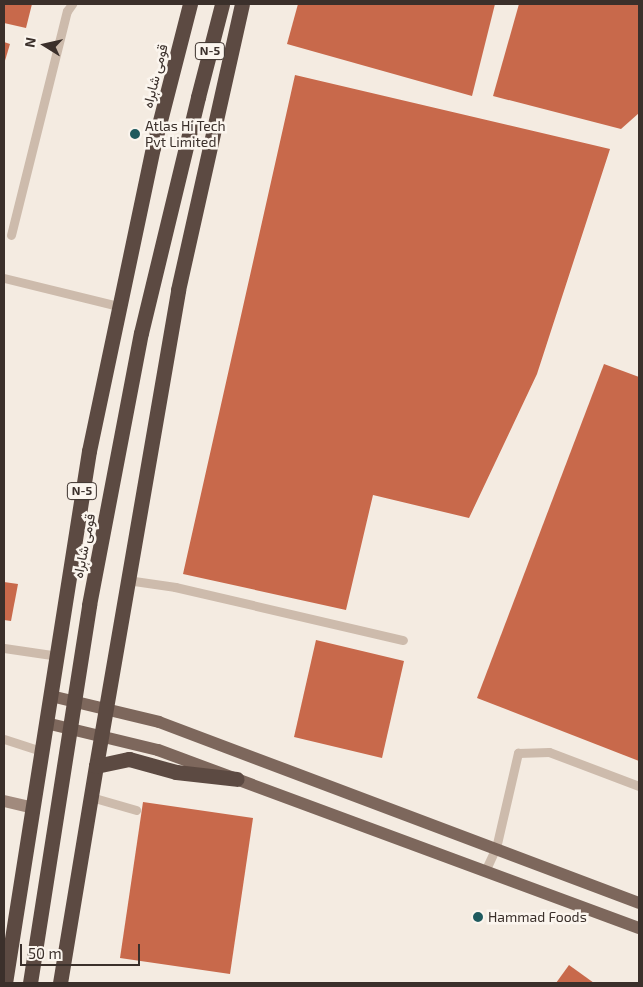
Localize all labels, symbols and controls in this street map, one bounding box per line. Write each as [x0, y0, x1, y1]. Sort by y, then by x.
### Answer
north arrow [20, 20, 70, 70]
text: N [20, 36, 39, 49]
road number: N-5 [194, 41, 226, 60]
street label: قومی شاہراہ [139, 42, 171, 110]
place label: Atlas Hi Tech Pvt Limited [145, 118, 226, 150]
marker: Atlas Hi Tech Pvt Limited [129, 128, 141, 140]
road number: N-5 [66, 482, 98, 501]
street label: قومی شاہراہ [70, 512, 98, 580]
place label: Hammad Foods [488, 909, 587, 925]
marker: Hammad Foods [472, 911, 484, 923]
scale bar [22, 934, 142, 966]
text: 50 m [28, 944, 62, 962]

